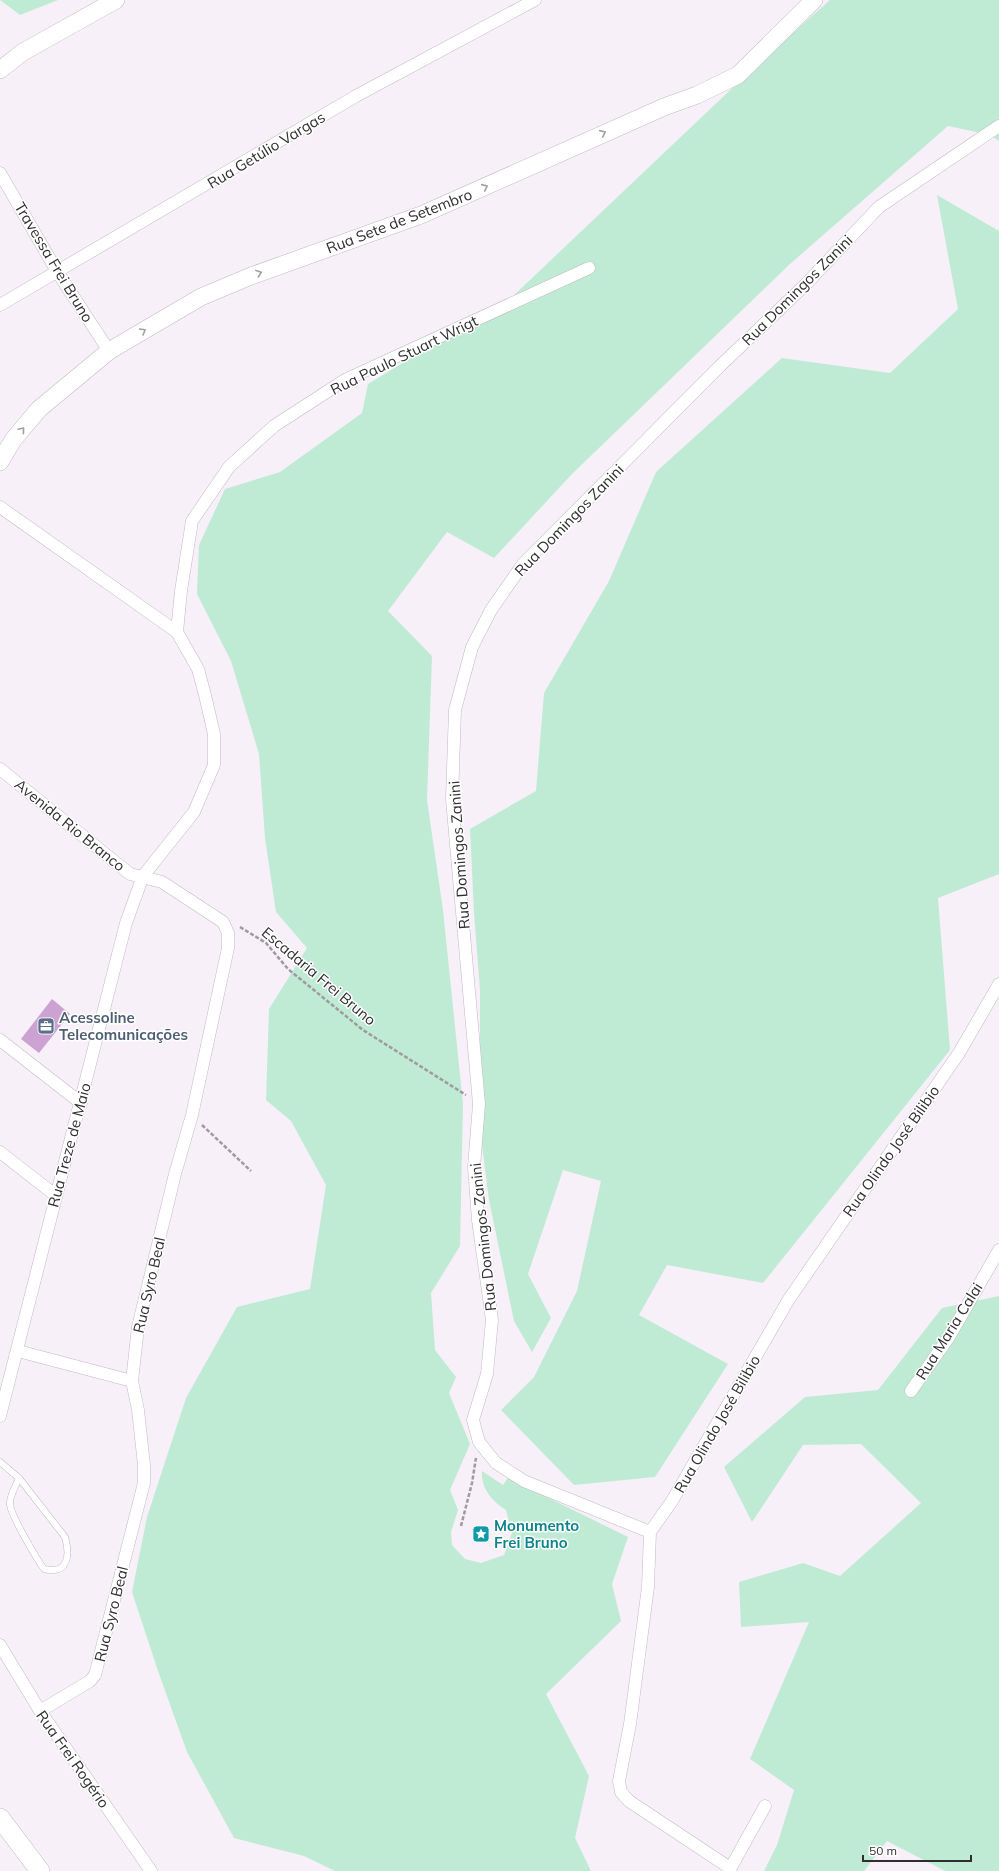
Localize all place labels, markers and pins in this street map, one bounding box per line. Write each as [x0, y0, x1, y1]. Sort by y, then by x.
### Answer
place label: Acessoline Telecomunicações [59, 1008, 188, 1044]
office icon: Acessoline Telecomunicações [36, 1016, 56, 1036]
place label: Monumento Frei Bruno [494, 1516, 579, 1552]
place icon: Monumento Frei Bruno [471, 1524, 491, 1544]

